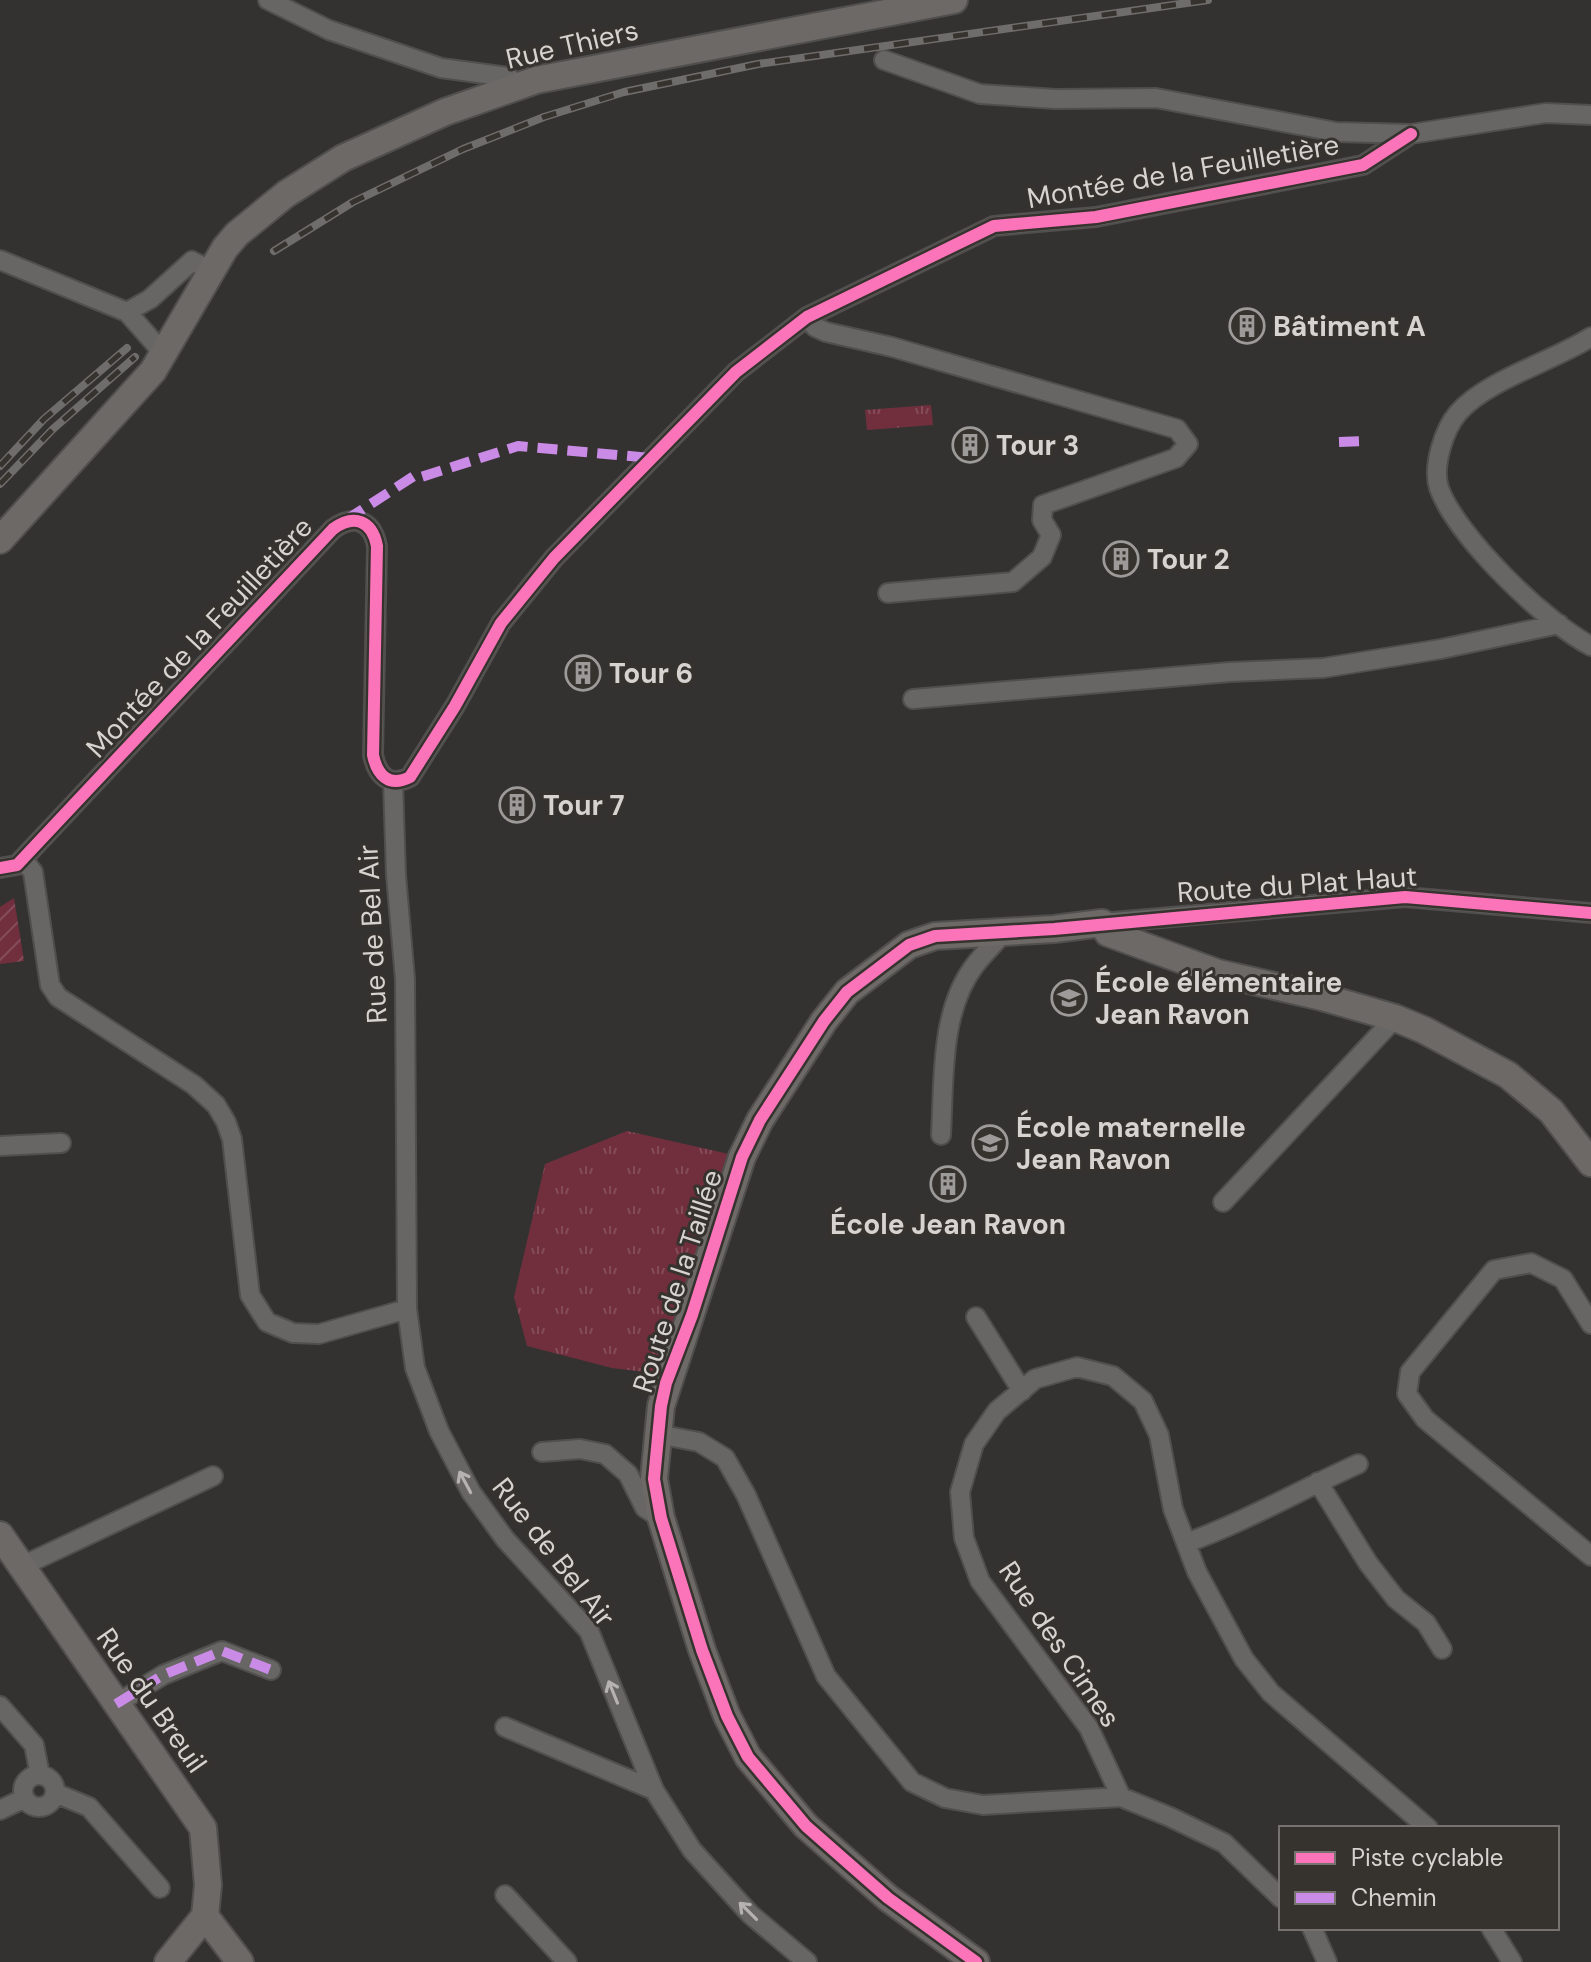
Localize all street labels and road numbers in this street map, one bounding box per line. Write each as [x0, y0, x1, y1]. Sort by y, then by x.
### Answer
street label: Rue Thiers [502, 11, 642, 78]
street label: Montée de la Feuilletière [1024, 126, 1342, 217]
street label: Montée de la Feuilletière [78, 509, 321, 766]
street label: Rue de Bel Air [349, 844, 396, 1024]
street label: Route du Plat Haut [1176, 858, 1418, 911]
street label: Route de la Taillée [624, 1165, 731, 1397]
street label: Rue de Bel Air [484, 1470, 623, 1634]
street label: Rue des Cimes [990, 1554, 1129, 1735]
street label: Rue du Breuil [88, 1621, 215, 1780]

